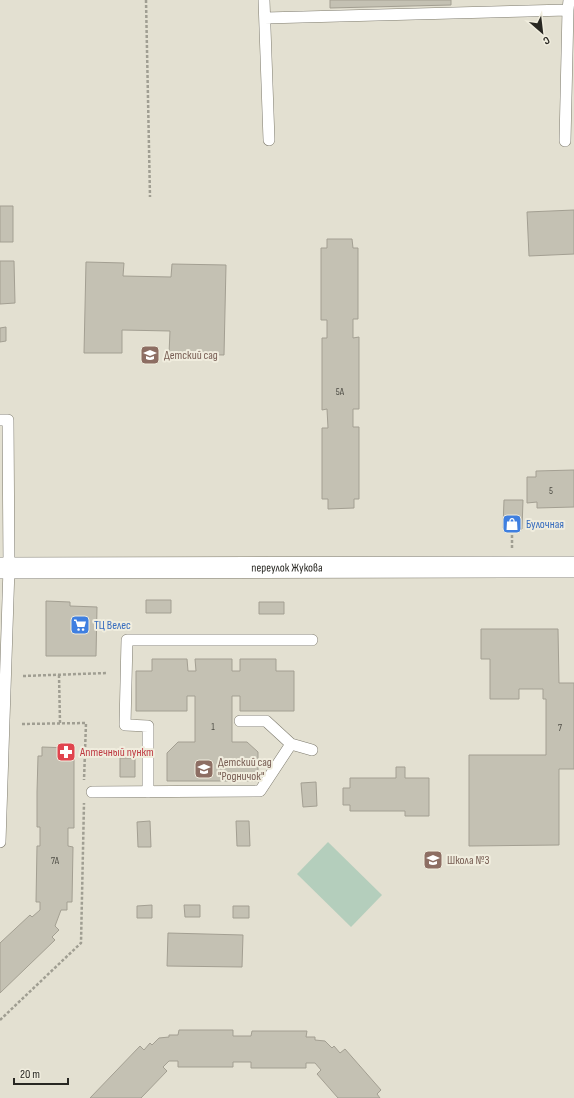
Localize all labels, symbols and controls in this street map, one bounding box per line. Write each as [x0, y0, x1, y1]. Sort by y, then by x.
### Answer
north arrow [522, 12, 562, 52]
text: С [541, 33, 552, 48]
school or university icon: Детский сад [139, 344, 161, 366]
place label: Детский сад [164, 348, 218, 363]
house number: 5А [336, 386, 345, 398]
house number: 5 [549, 485, 553, 497]
shop icon: Булочная [501, 513, 523, 535]
place label: Булочная [526, 517, 564, 532]
street label: переулок Жукова [251, 560, 323, 576]
supermarket icon: ТЦ Велес [69, 614, 91, 636]
place label: ТЦ Велес [94, 618, 131, 633]
house number: 1 [211, 721, 215, 733]
house number: 7 [558, 722, 562, 734]
pharmacy icon: Аптечный пункт [55, 741, 77, 763]
place label: Аптечный пункт [79, 745, 154, 760]
place label: Детский сад "Родничок" [218, 755, 272, 784]
school or university icon: Детский сад "Родничок" [193, 758, 215, 780]
school or university icon: Школа №3 [422, 849, 444, 871]
place label: Школа №3 [447, 853, 490, 868]
house number: 7А [51, 855, 60, 867]
scale bar [14, 1060, 68, 1086]
text: 20 m [20, 1067, 40, 1082]

